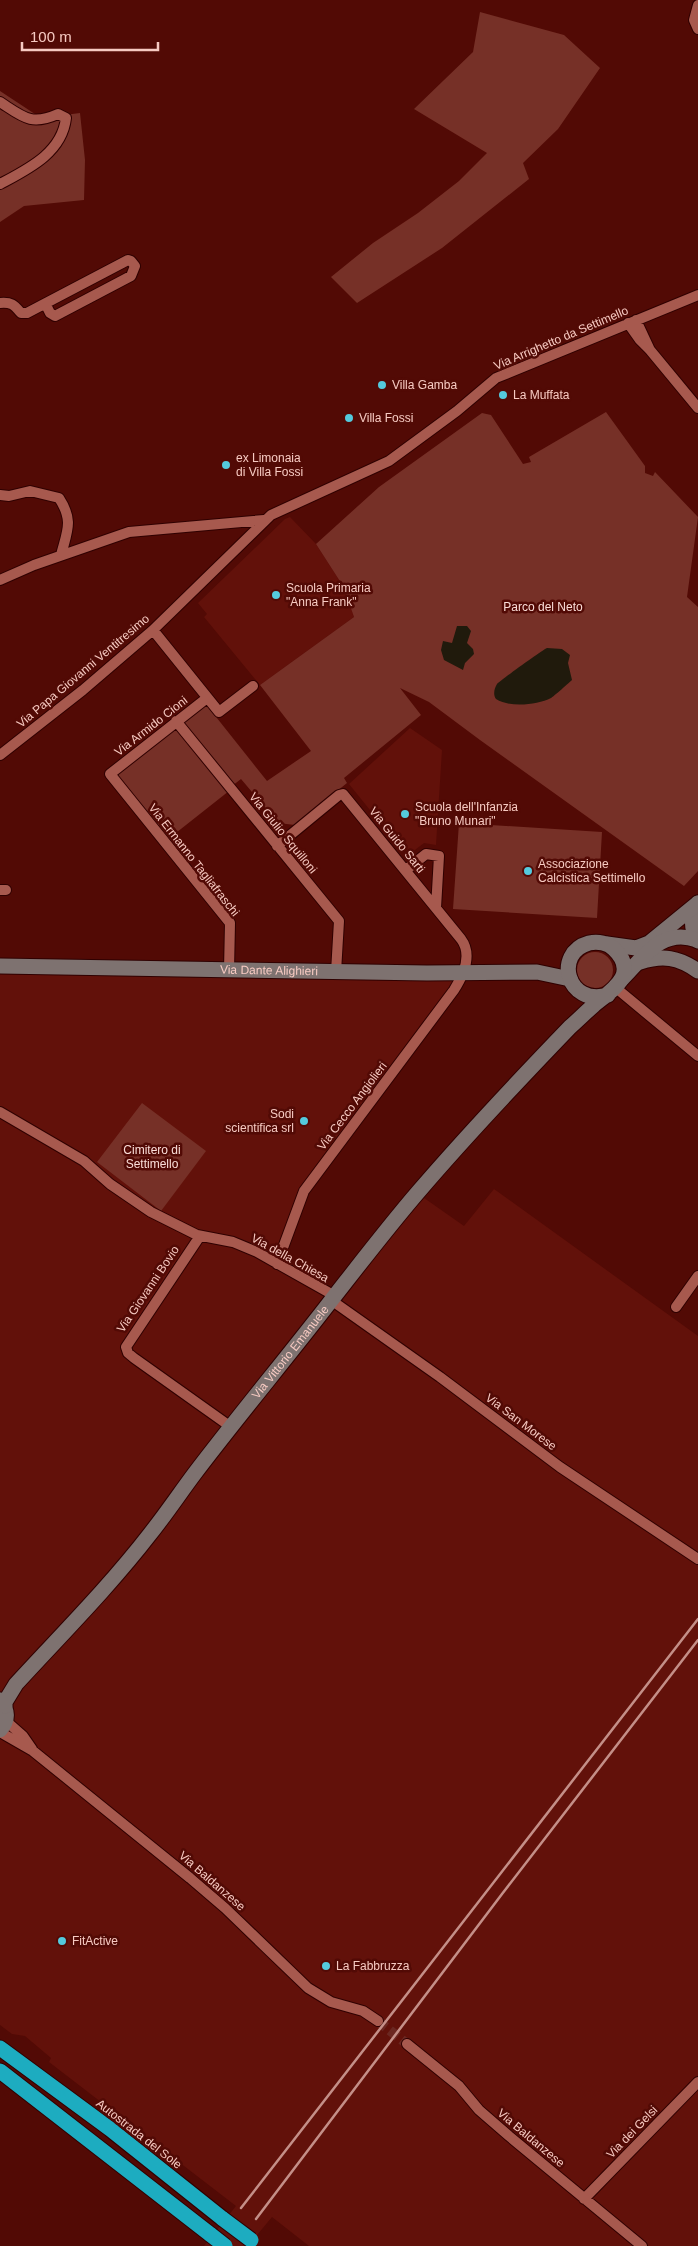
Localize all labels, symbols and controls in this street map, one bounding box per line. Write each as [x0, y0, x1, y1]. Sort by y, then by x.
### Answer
scale bar [22, 20, 159, 52]
text: 100 m [30, 28, 72, 45]
street label: Via Arrighetto da Settimello [492, 303, 631, 373]
place label: Villa Gamba [392, 378, 457, 392]
marker: Villa Gamba [376, 379, 388, 391]
place label: La Muffata [513, 388, 570, 402]
marker: La Muffata [497, 389, 509, 401]
place label: Villa Fossi [359, 411, 413, 425]
marker: Villa Fossi [343, 412, 355, 424]
place label: ex Limonaia di Villa Fossi [236, 451, 303, 479]
marker: ex Limonaia di Villa Fossi [220, 459, 232, 471]
place label: Scuola Primaria "Anna Frank" [286, 581, 371, 609]
marker: Scuola Primaria "Anna Frank" [270, 589, 282, 601]
park label: Parco del Neto [503, 600, 583, 614]
street label: Via Papa Giovanni Ventitresimo [14, 611, 152, 731]
street label: Via Armido Cioni [112, 693, 190, 759]
street label: Via Giulio Squilloni [246, 790, 320, 876]
place label: Scuola dell'Infanzia "Bruno Munari" [415, 800, 518, 828]
street label: Via Ermanno Tagliafraschi [146, 801, 242, 919]
street label: Via Guido Sarti [366, 804, 428, 876]
marker: Scuola dell'Infanzia "Bruno Munari" [399, 808, 411, 820]
place label: Associazione Calcistica Settimello [538, 857, 646, 885]
marker: Associazione Calcistica Settimello [522, 865, 534, 877]
street label: Via Dante Alighieri [220, 963, 318, 978]
street label: Via Cecco Angiolieri [314, 1059, 390, 1153]
place label: Sodi scientifica srl [225, 1107, 294, 1135]
marker: Sodi scientifica srl [298, 1115, 310, 1127]
park label: Cimitero di Settimello [123, 1143, 181, 1171]
street label: Via della Chiesa [249, 1231, 332, 1285]
street label: Via Giovanni Bovio [114, 1243, 182, 1335]
street label: Via Vittorio Emanuele [249, 1302, 332, 1402]
street label: Via San Morese [483, 1391, 559, 1453]
street label: Via Baldanzese [176, 1848, 248, 1914]
place label: FitActive [72, 1934, 118, 1948]
marker: FitActive [56, 1935, 68, 1947]
place label: La Fabbruzza [336, 1959, 410, 1973]
marker: La Fabbruzza [320, 1960, 332, 1972]
street label: Autostrada del Sole [93, 2096, 185, 2172]
street label: Via dei Gelsi [604, 2103, 660, 2161]
street label: Via Baldanzese [495, 2106, 568, 2170]

